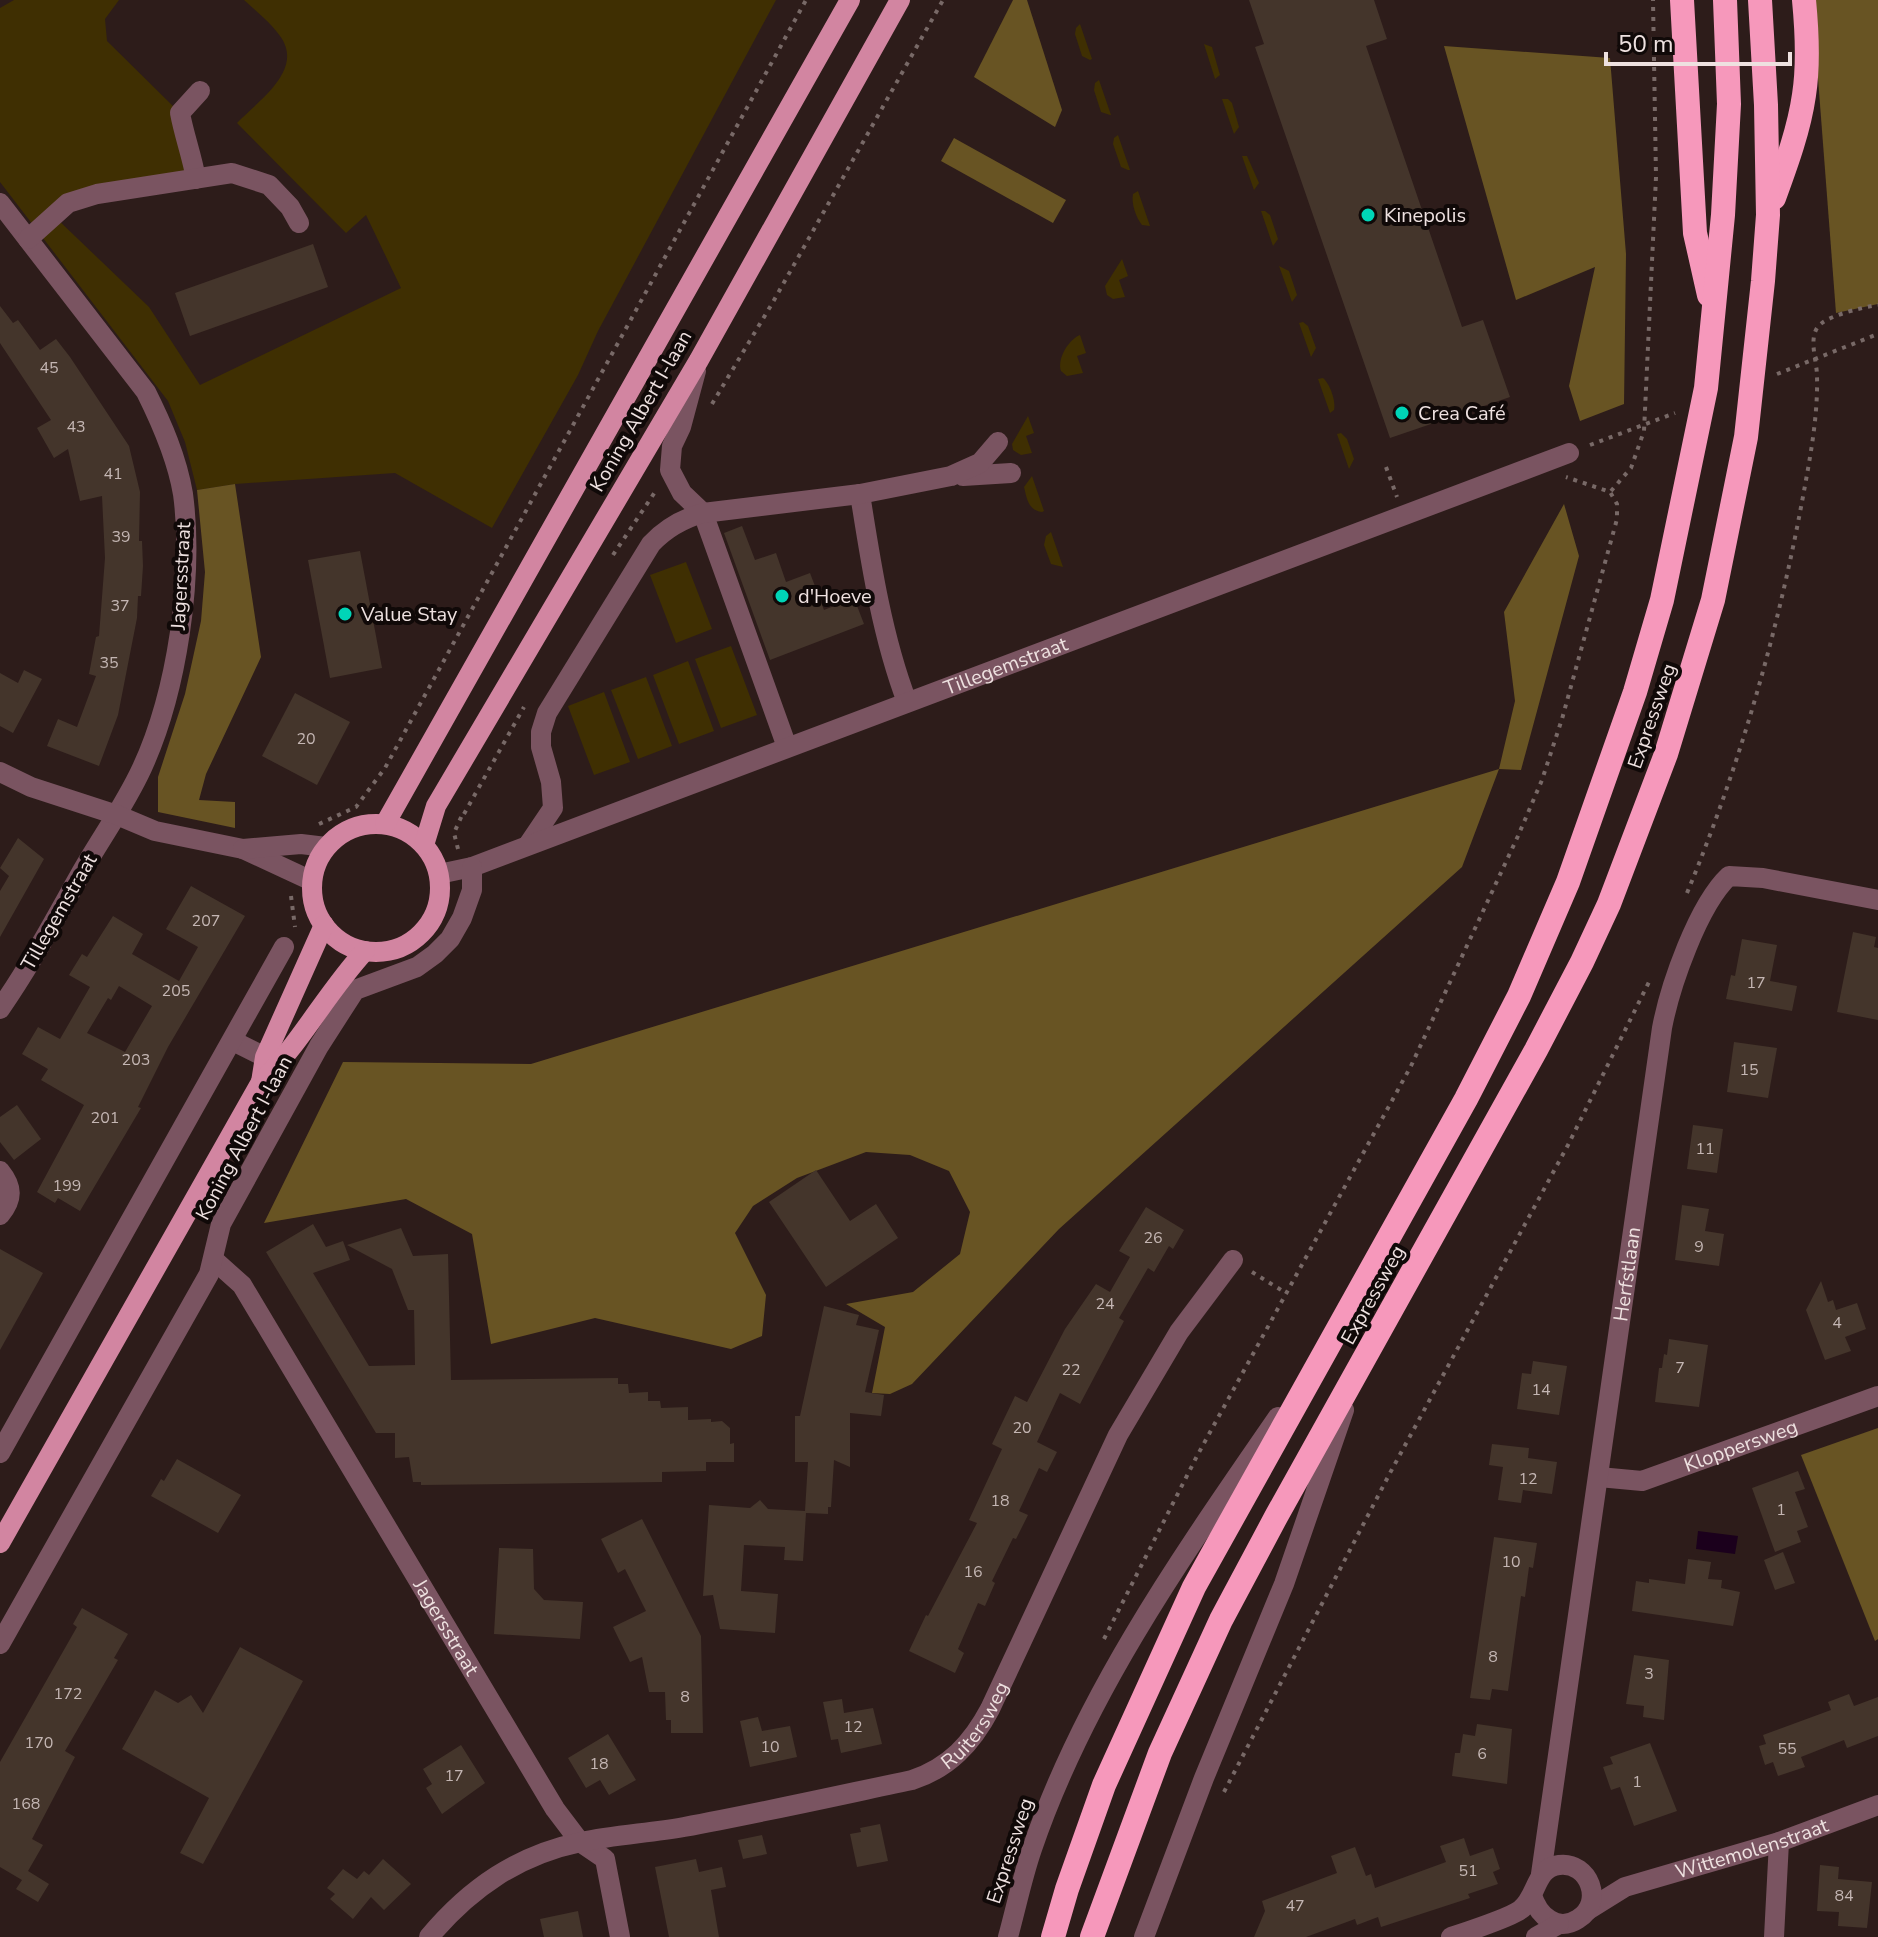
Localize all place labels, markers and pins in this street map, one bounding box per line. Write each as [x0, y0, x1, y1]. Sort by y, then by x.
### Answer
place label: Kinepolis [1384, 202, 1466, 229]
marker: Kinepolis [1359, 206, 1377, 224]
place label: Crea Café [1418, 400, 1506, 427]
marker: Crea Café [1393, 404, 1411, 422]
place label: d'Hoeve [798, 583, 872, 610]
marker: d'Hoeve [773, 587, 791, 605]
place label: Value Stay [360, 601, 458, 628]
marker: Value Stay [336, 605, 354, 623]

